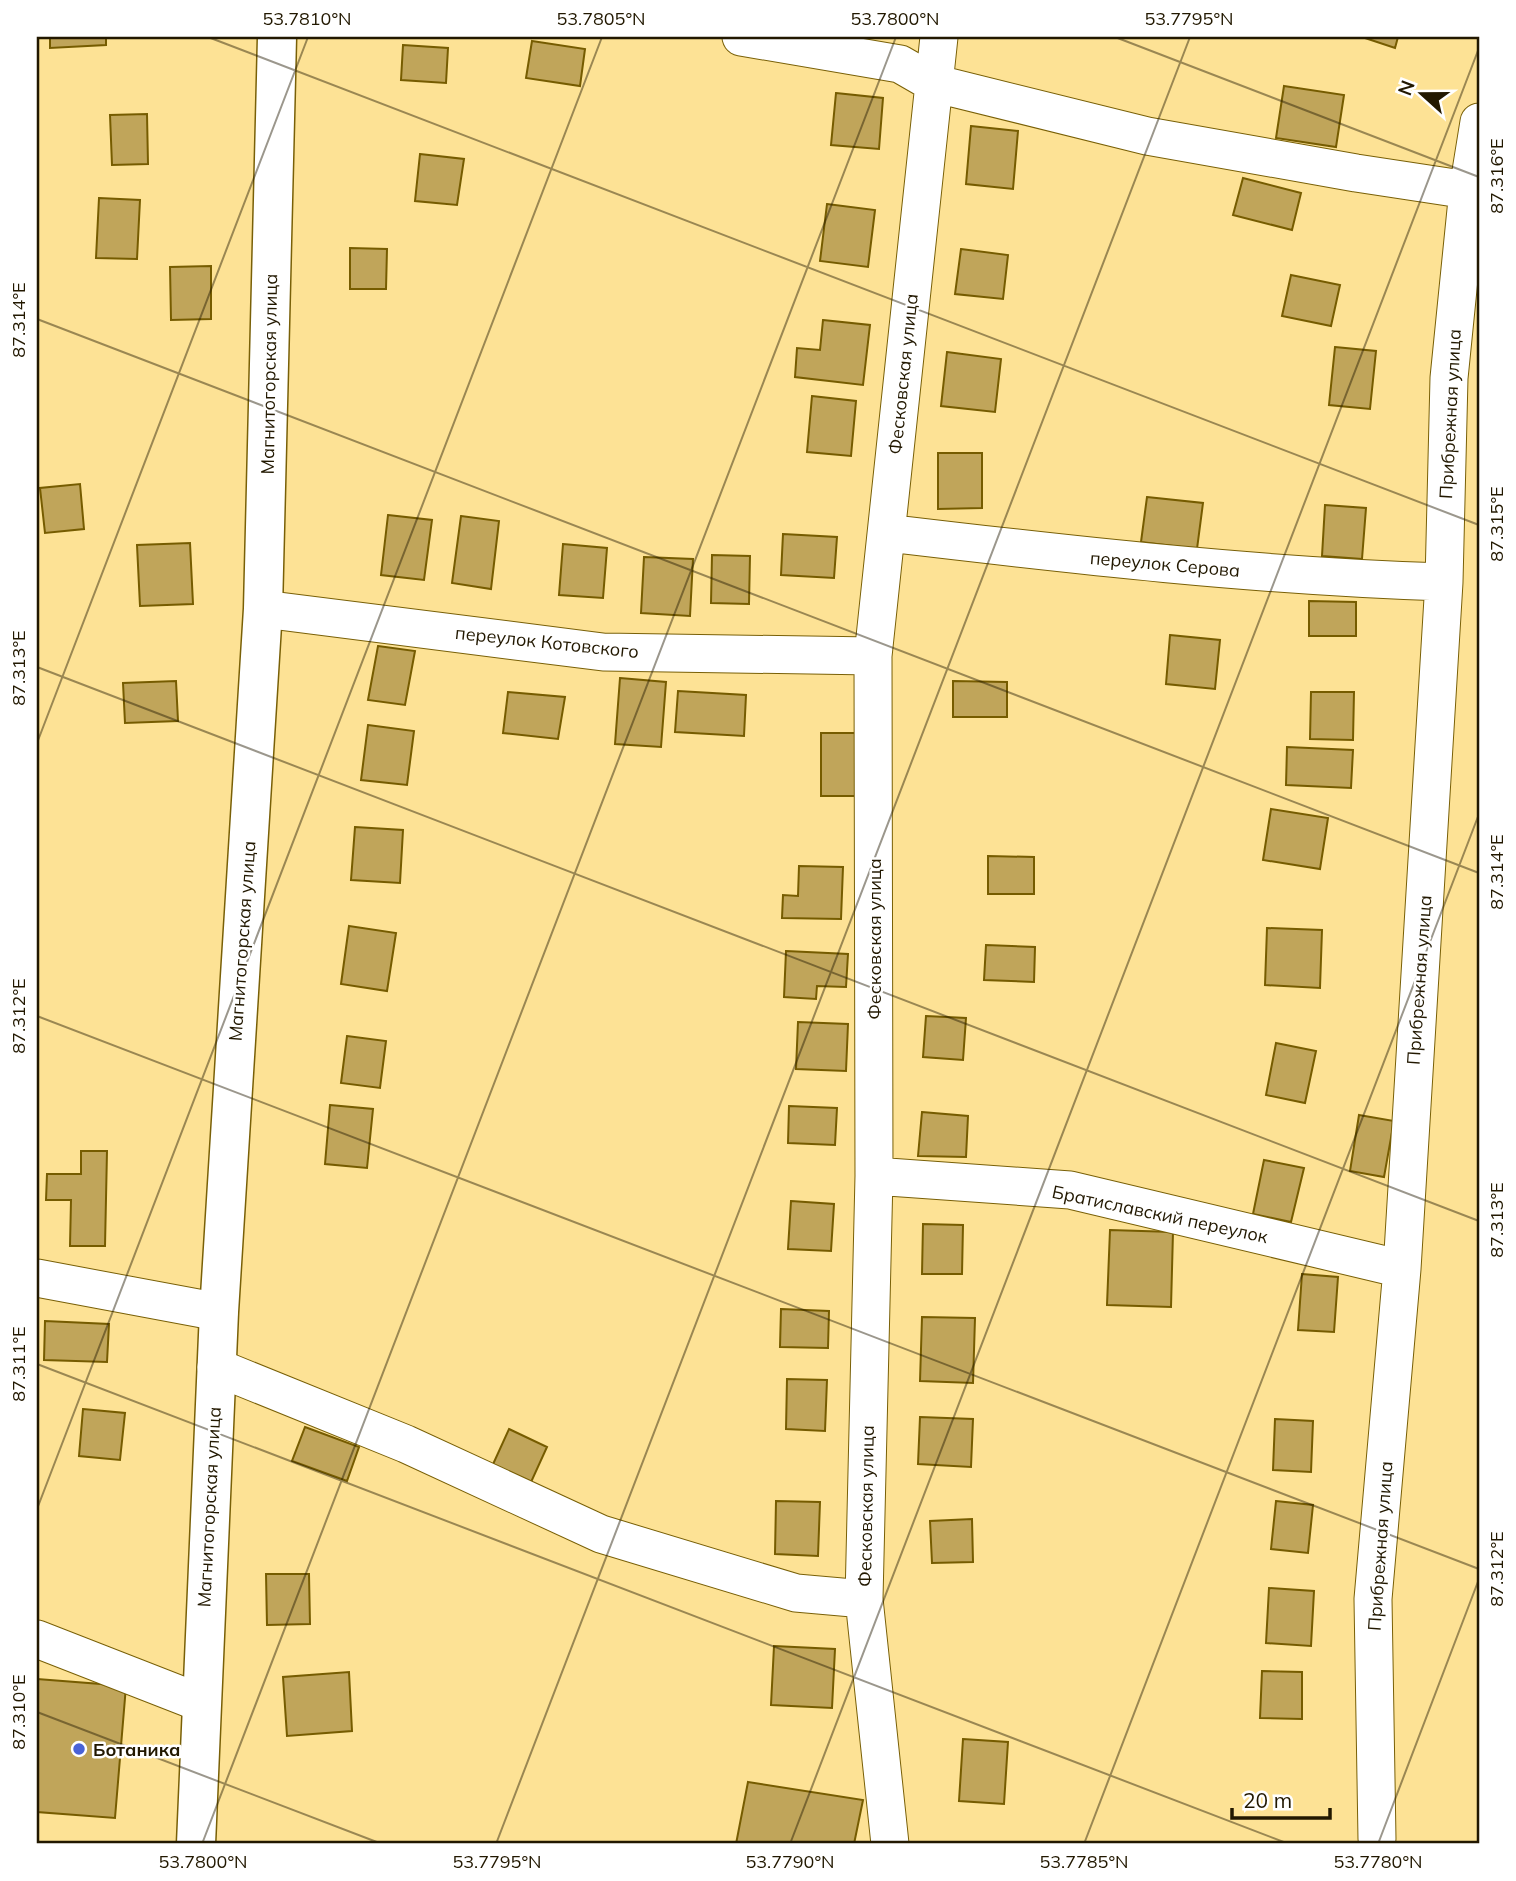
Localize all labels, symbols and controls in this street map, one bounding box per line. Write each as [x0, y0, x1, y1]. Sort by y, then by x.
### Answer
text: 53.7810°N [262, 7, 352, 30]
text: 53.7805°N [556, 7, 646, 30]
text: 53.7800°N [850, 7, 940, 30]
text: 53.7795°N [1144, 7, 1234, 30]
north arrow [1386, 60, 1456, 130]
text: N [1392, 77, 1420, 99]
text: 87.316°E [1485, 138, 1508, 214]
street label: Магнитогорская улица [256, 273, 282, 475]
text: 87.314°E [7, 282, 30, 358]
street label: Фесковская улица [883, 292, 923, 456]
street label: Прибрежная улица [1434, 328, 1466, 500]
text: 87.315°E [1485, 486, 1508, 562]
street label: переулок Серова [1089, 546, 1241, 582]
street label: переулок Котовского [454, 621, 640, 663]
text: 87.313°E [7, 630, 30, 706]
text: 87.314°E [1485, 834, 1508, 910]
street label: Магнитогорская улица [224, 840, 260, 1042]
street label: Фесковская улица [863, 858, 886, 1020]
street label: Прибрежная улица [1402, 894, 1436, 1066]
text: 87.312°E [7, 978, 30, 1054]
street label: Братиславский переулок [1050, 1180, 1270, 1248]
text: 87.313°E [1485, 1182, 1508, 1258]
text: 87.311°E [7, 1326, 30, 1402]
street label: Магнитогорская улица [192, 1406, 226, 1608]
street label: Фесковская улица [853, 1425, 879, 1587]
street label: Прибрежная улица [1363, 1460, 1397, 1632]
text: 87.312°E [1485, 1531, 1508, 1607]
text: 87.310°E [7, 1674, 30, 1750]
place label: Ботаника [93, 1738, 180, 1761]
marker: Ботаника [71, 1741, 87, 1757]
scale bar [1232, 1776, 1330, 1820]
text: 20 m [1243, 1787, 1292, 1813]
text: 53.7800°N [158, 1850, 248, 1873]
text: 53.7795°N [452, 1850, 542, 1873]
text: 53.7790°N [745, 1850, 835, 1873]
text: 53.7785°N [1039, 1850, 1129, 1873]
text: 53.7780°N [1333, 1850, 1423, 1873]

